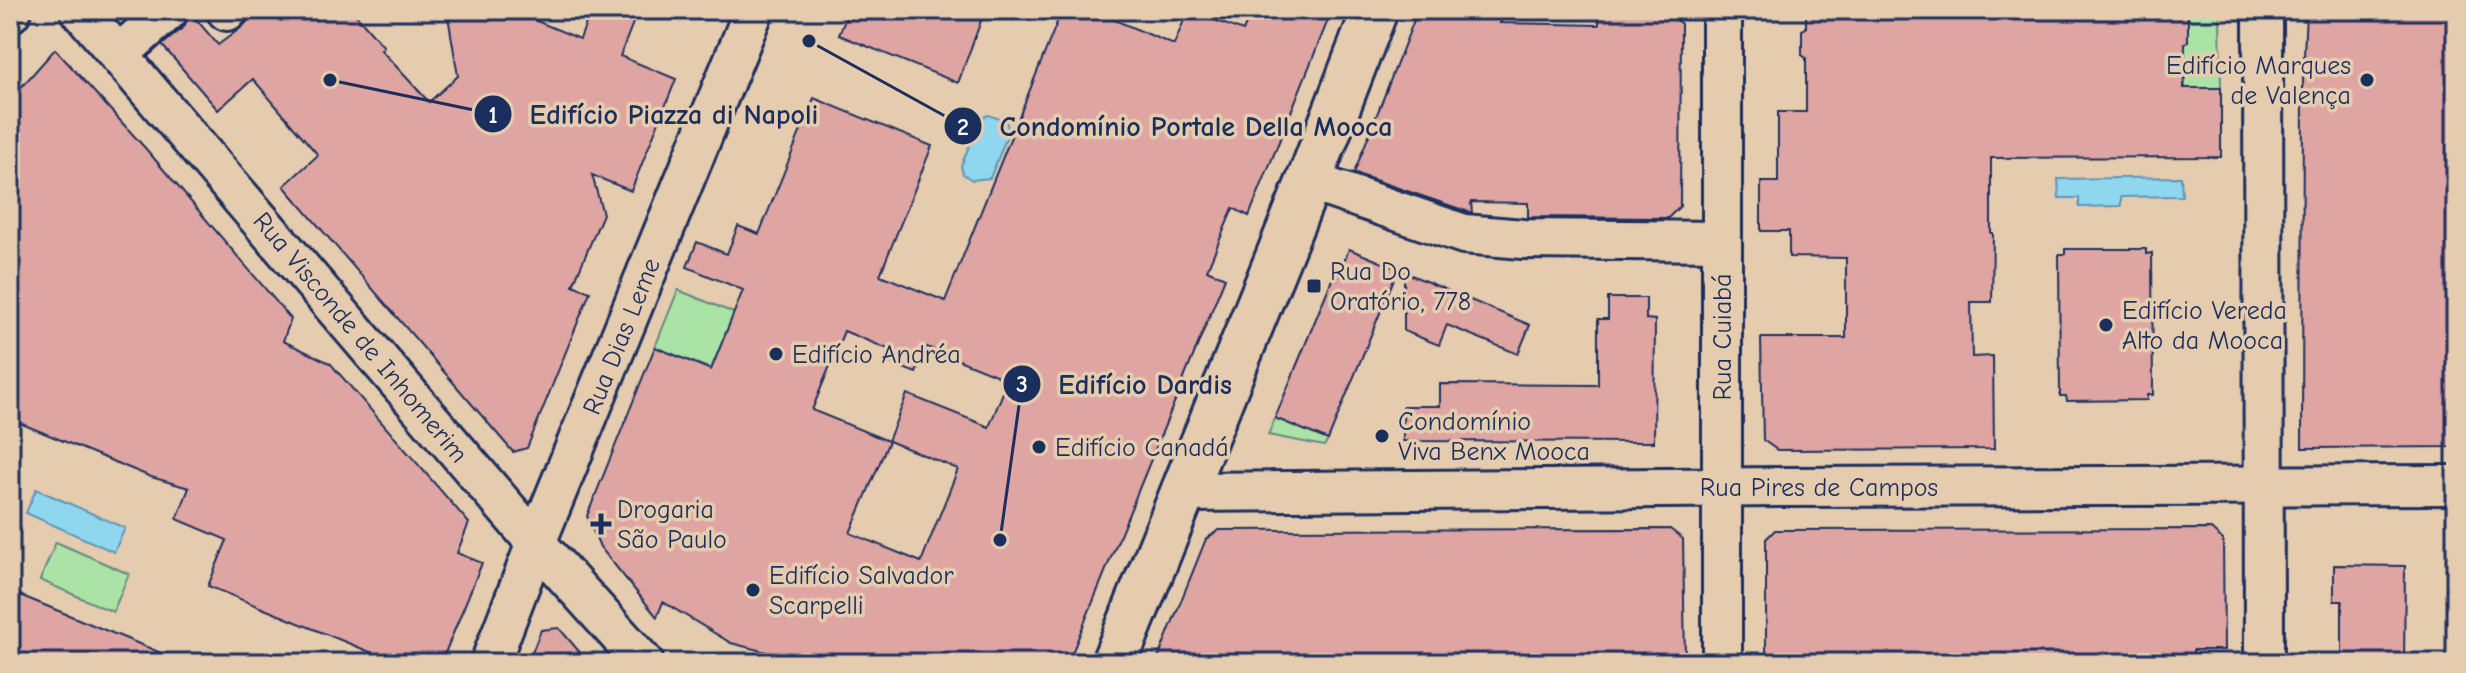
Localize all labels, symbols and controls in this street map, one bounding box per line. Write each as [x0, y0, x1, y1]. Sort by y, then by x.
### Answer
place label: Edifício Marques de Valença [2166, 51, 2351, 111]
marker: Edifício Marques de Valença [2358, 71, 2376, 89]
callout: Edifício Piazza di Napoli [473, 88, 834, 140]
text: Edifício Piazza di Napoli [530, 99, 818, 131]
callout: Condomínio Portale Della Mooca [943, 100, 1408, 152]
text: 1 [488, 101, 498, 129]
text: Condomínio Portale Della Mooca [999, 111, 1393, 143]
text: 2 [957, 113, 969, 141]
street label: Rua Visconde de Inhomerim [247, 206, 474, 469]
street label: Rua Dias Leme [577, 254, 667, 419]
place label: Rua Do Oratório, 778 [1330, 257, 1471, 317]
street label: Rua Cuiabá [1708, 274, 1738, 400]
marker: Rua Do Oratório, 778 [1305, 277, 1323, 295]
place label: Edifício Vereda Alto da Mooca [2122, 296, 2287, 356]
marker: Edifício Vereda Alto da Mooca [2097, 316, 2115, 334]
place label: Edifício Andréa [792, 340, 961, 370]
marker: Edifício Andréa [767, 345, 785, 363]
callout: Edifício Dardis [1002, 358, 1247, 410]
text: Edifício Dardis [1058, 369, 1232, 401]
text: 3 [1016, 370, 1028, 398]
place label: Condomínio Viva Benx Mooca [1398, 407, 1590, 467]
marker: Condomínio Viva Benx Mooca [1373, 427, 1391, 445]
place label: Edifício Canadá [1055, 433, 1229, 463]
marker: Edifício Canadá [1030, 438, 1048, 456]
street label: Rua Pires de Campos [1700, 473, 1938, 503]
place label: Drogaria São Paulo [617, 495, 727, 555]
marker: Drogaria São Paulo [592, 515, 610, 533]
place label: Edifício Salvador Scarpelli [769, 561, 954, 621]
marker: Edifício Salvador Scarpelli [744, 581, 762, 599]

